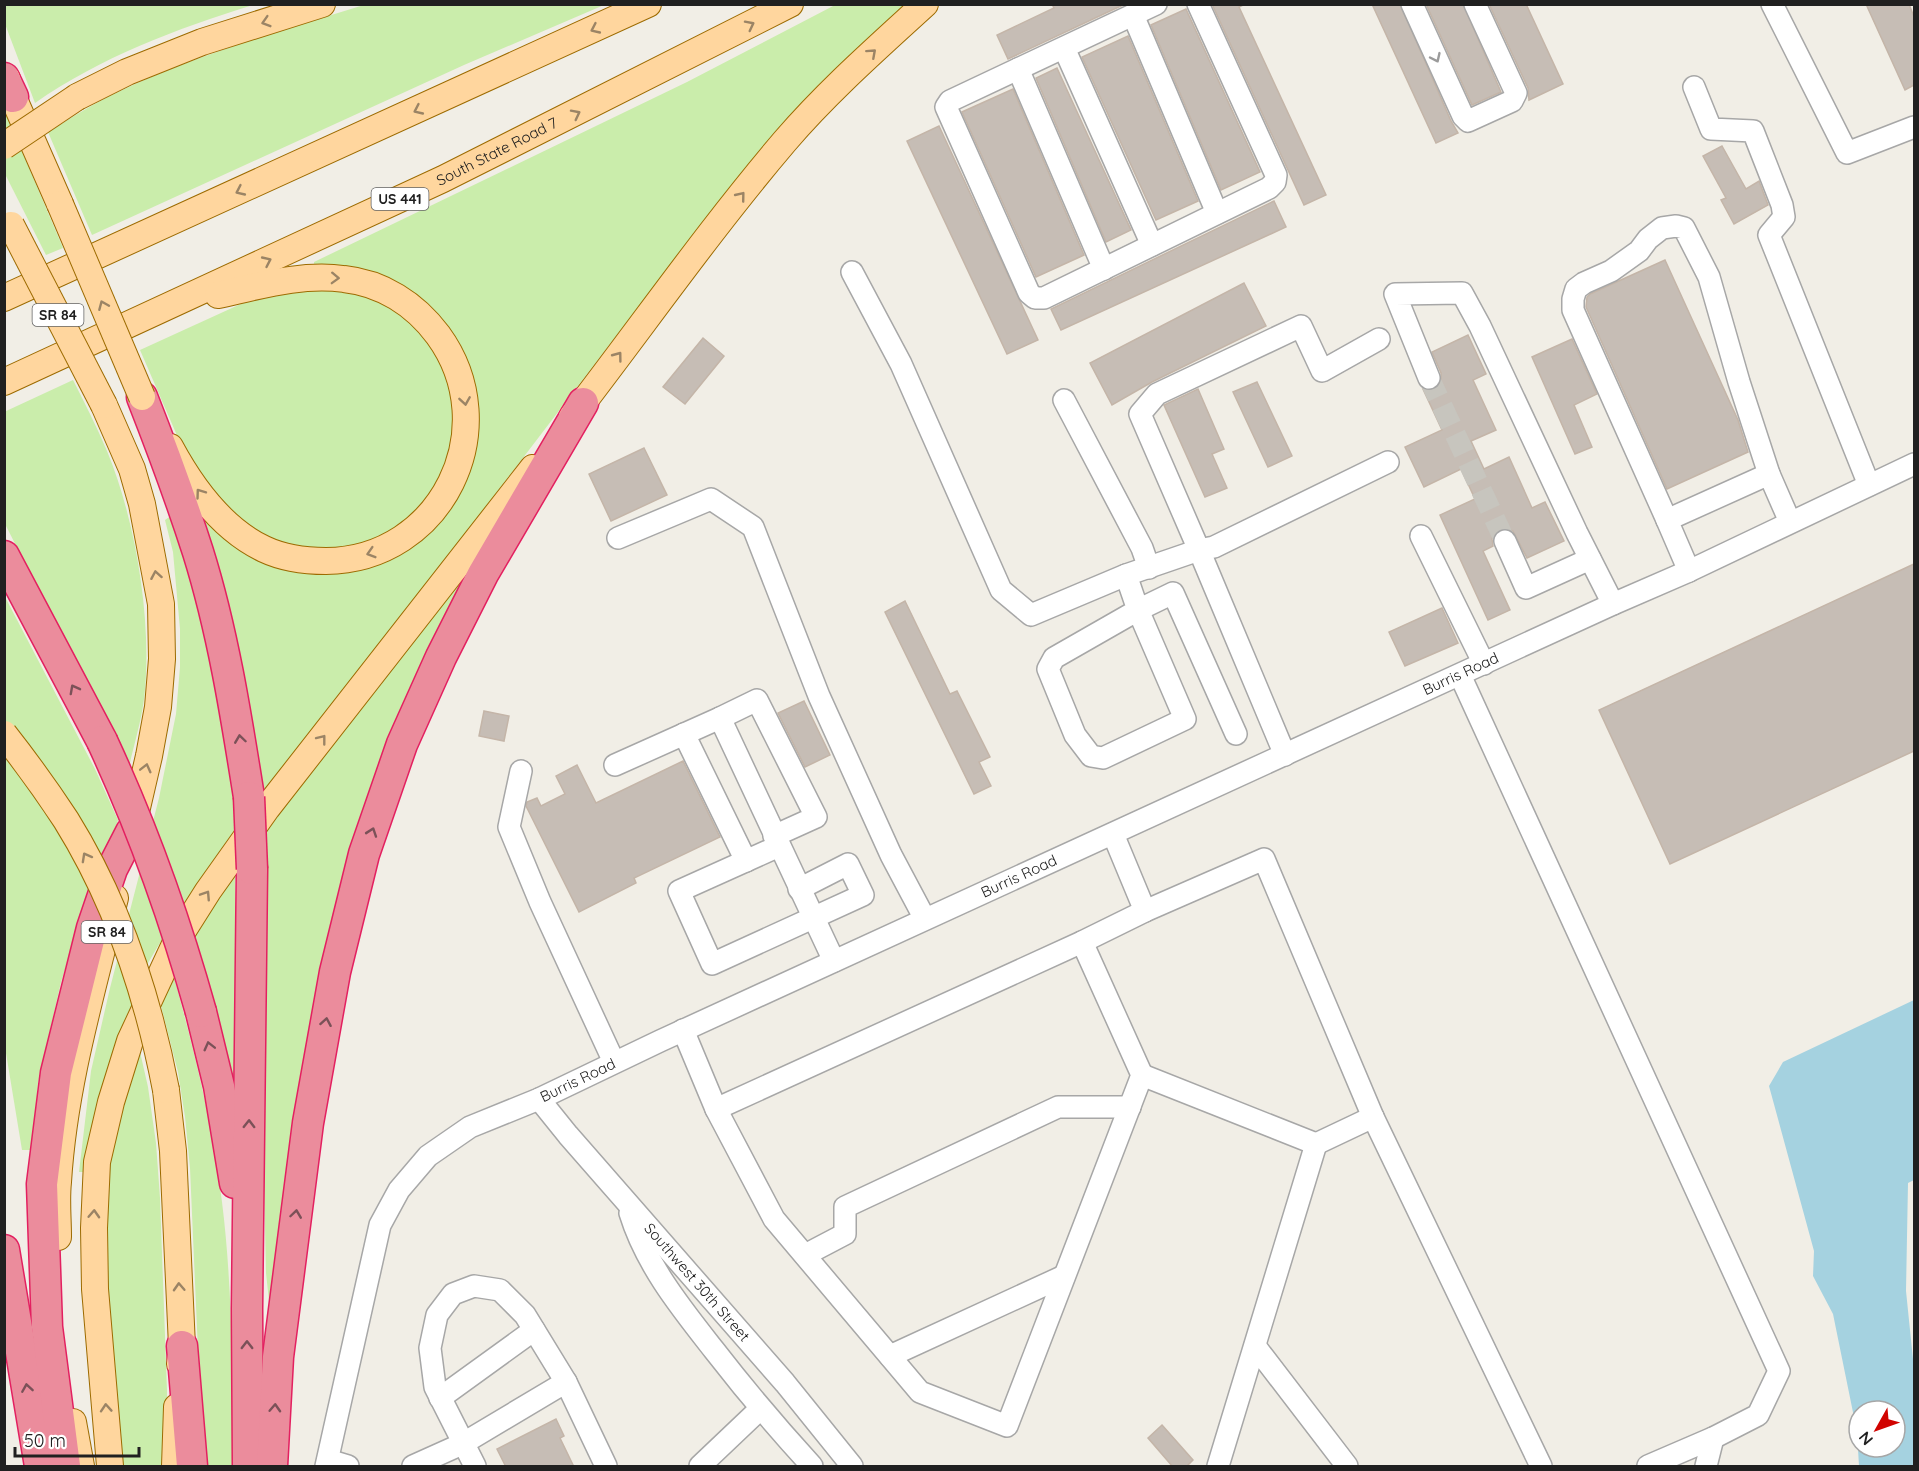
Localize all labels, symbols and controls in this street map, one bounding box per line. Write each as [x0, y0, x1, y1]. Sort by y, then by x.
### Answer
one-way arrow [261, 15, 272, 27]
one-way arrow [591, 21, 602, 33]
one-way arrow [744, 21, 754, 32]
one-way arrow [865, 49, 876, 60]
one-way arrow [1429, 51, 1441, 62]
one-way arrow [413, 102, 424, 114]
one-way arrow [570, 110, 581, 121]
street label: South State Road 7 [433, 113, 561, 190]
one-way arrow [236, 183, 247, 195]
road number: US 441 [372, 188, 428, 210]
one-way arrow [734, 192, 745, 203]
one-way arrow [261, 256, 272, 268]
one-way arrow [330, 272, 339, 285]
one-way arrow [98, 300, 110, 311]
road number: SR 84 [32, 304, 84, 326]
one-way arrow [611, 352, 622, 363]
one-way arrow [459, 396, 471, 405]
one-way arrow [196, 488, 207, 499]
one-way arrow [366, 546, 377, 558]
one-way arrow [150, 570, 163, 580]
street label: Burris Road [1419, 648, 1501, 699]
one-way arrow [70, 685, 81, 695]
one-way arrow [315, 734, 326, 745]
one-way arrow [234, 735, 247, 745]
one-way arrow [139, 764, 152, 774]
one-way arrow [364, 827, 377, 838]
street label: Burris Road [978, 850, 1060, 902]
one-way arrow [82, 853, 93, 863]
one-way arrow [199, 891, 210, 902]
road number: SR 84 [82, 921, 132, 943]
one-way arrow [320, 1017, 332, 1026]
one-way arrow [204, 1041, 217, 1051]
street label: Burris Road [537, 1054, 618, 1106]
one-way arrow [243, 1120, 255, 1129]
one-way arrow [88, 1209, 101, 1218]
one-way arrow [289, 1210, 302, 1219]
street label: Southwest 30th Street [640, 1219, 754, 1345]
one-way arrow [172, 1283, 185, 1292]
one-way arrow [241, 1341, 253, 1350]
one-way arrow [21, 1383, 34, 1393]
north arrow [1847, 1399, 1907, 1459]
one-way arrow [100, 1404, 113, 1413]
one-way arrow [269, 1404, 282, 1413]
scale bar [15, 1420, 140, 1458]
text: N [1854, 1428, 1877, 1450]
text: 50 m [24, 1429, 66, 1452]

